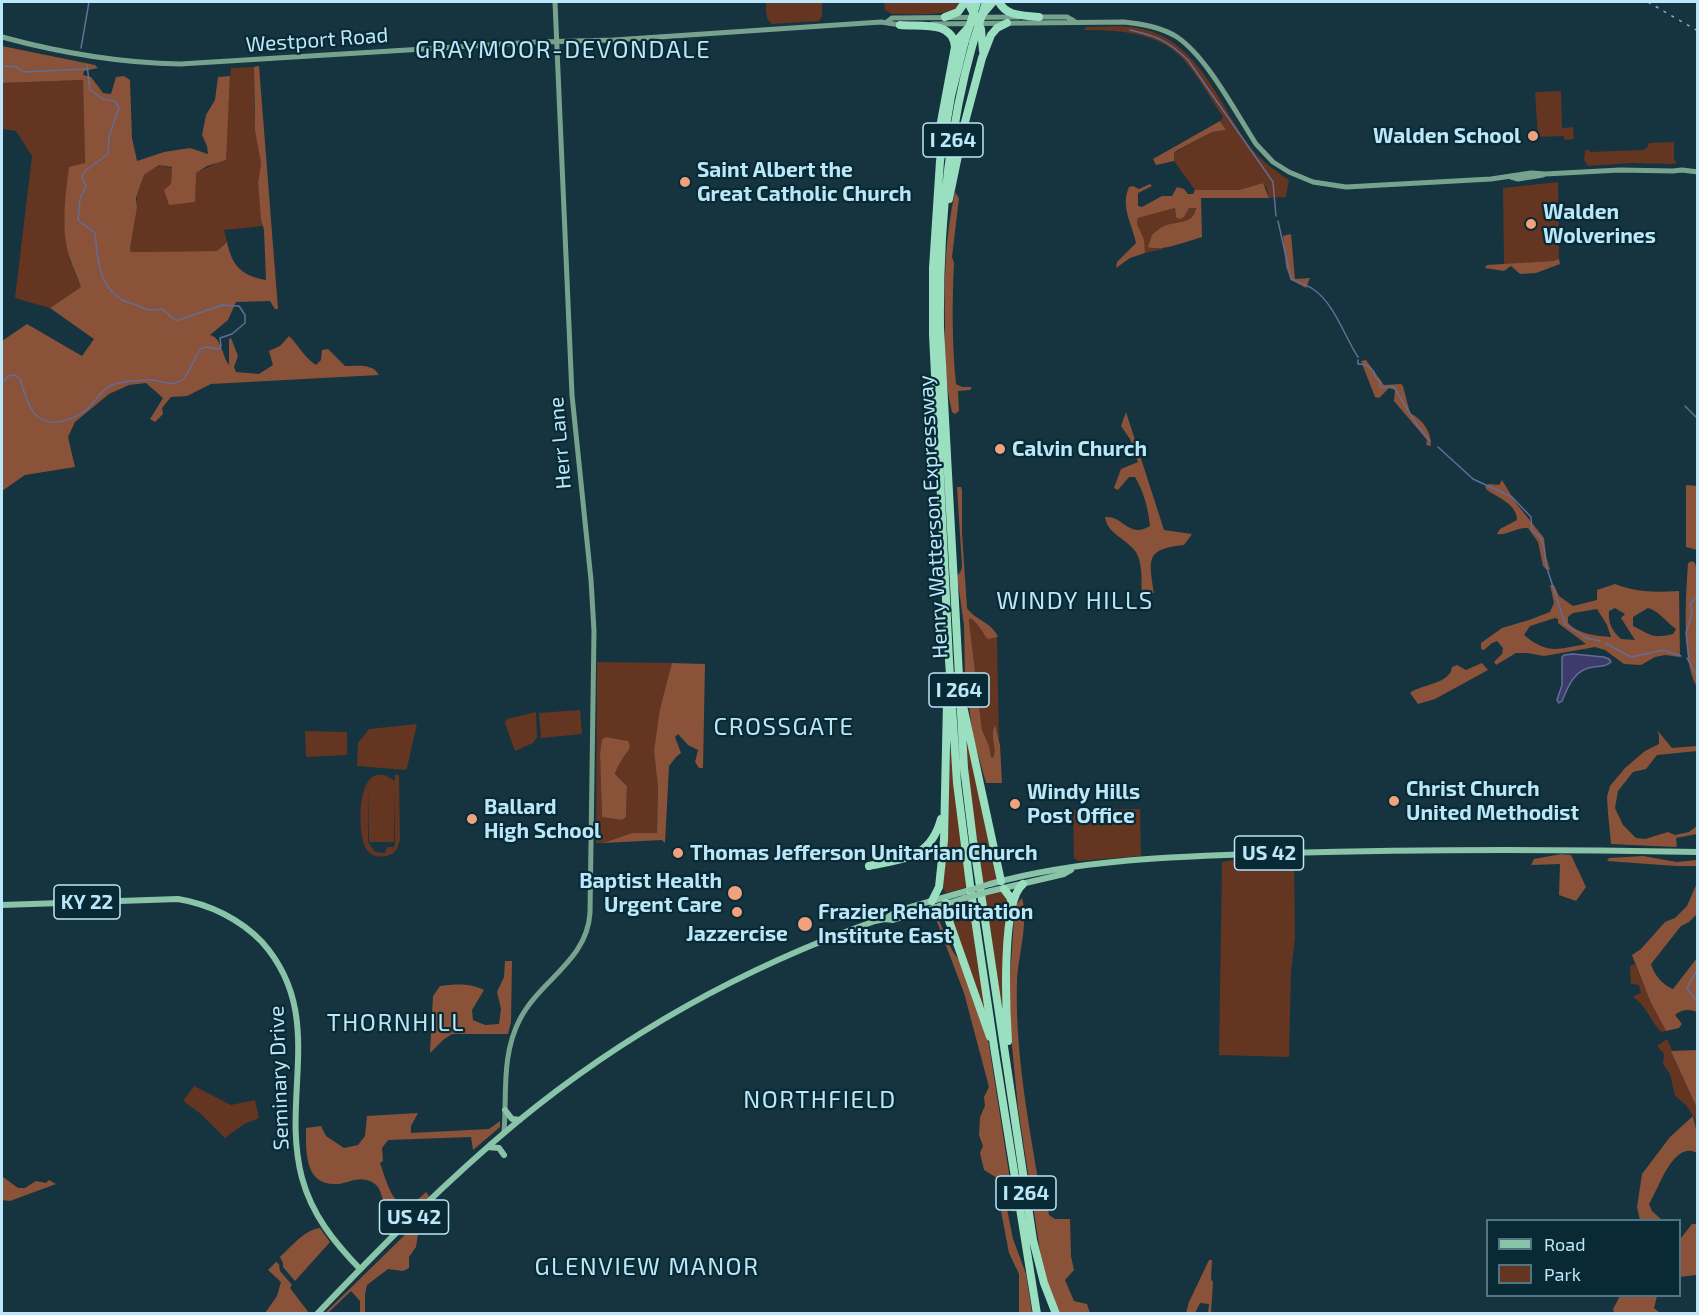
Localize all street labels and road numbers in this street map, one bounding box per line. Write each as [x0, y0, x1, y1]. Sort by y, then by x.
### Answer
street label: Westport Road [245, 22, 389, 58]
road number: I 264 [923, 123, 983, 157]
street label: Henry Watterson Expressway [913, 375, 953, 659]
street label: Herr Lane [543, 396, 577, 490]
road number: I 264 [929, 673, 989, 707]
road number: US 42 [1234, 836, 1304, 870]
road number: KY 22 [54, 885, 120, 919]
street label: Seminary Drive [264, 1005, 294, 1151]
road number: I 264 [996, 1176, 1056, 1210]
road number: US 42 [380, 1200, 448, 1234]

